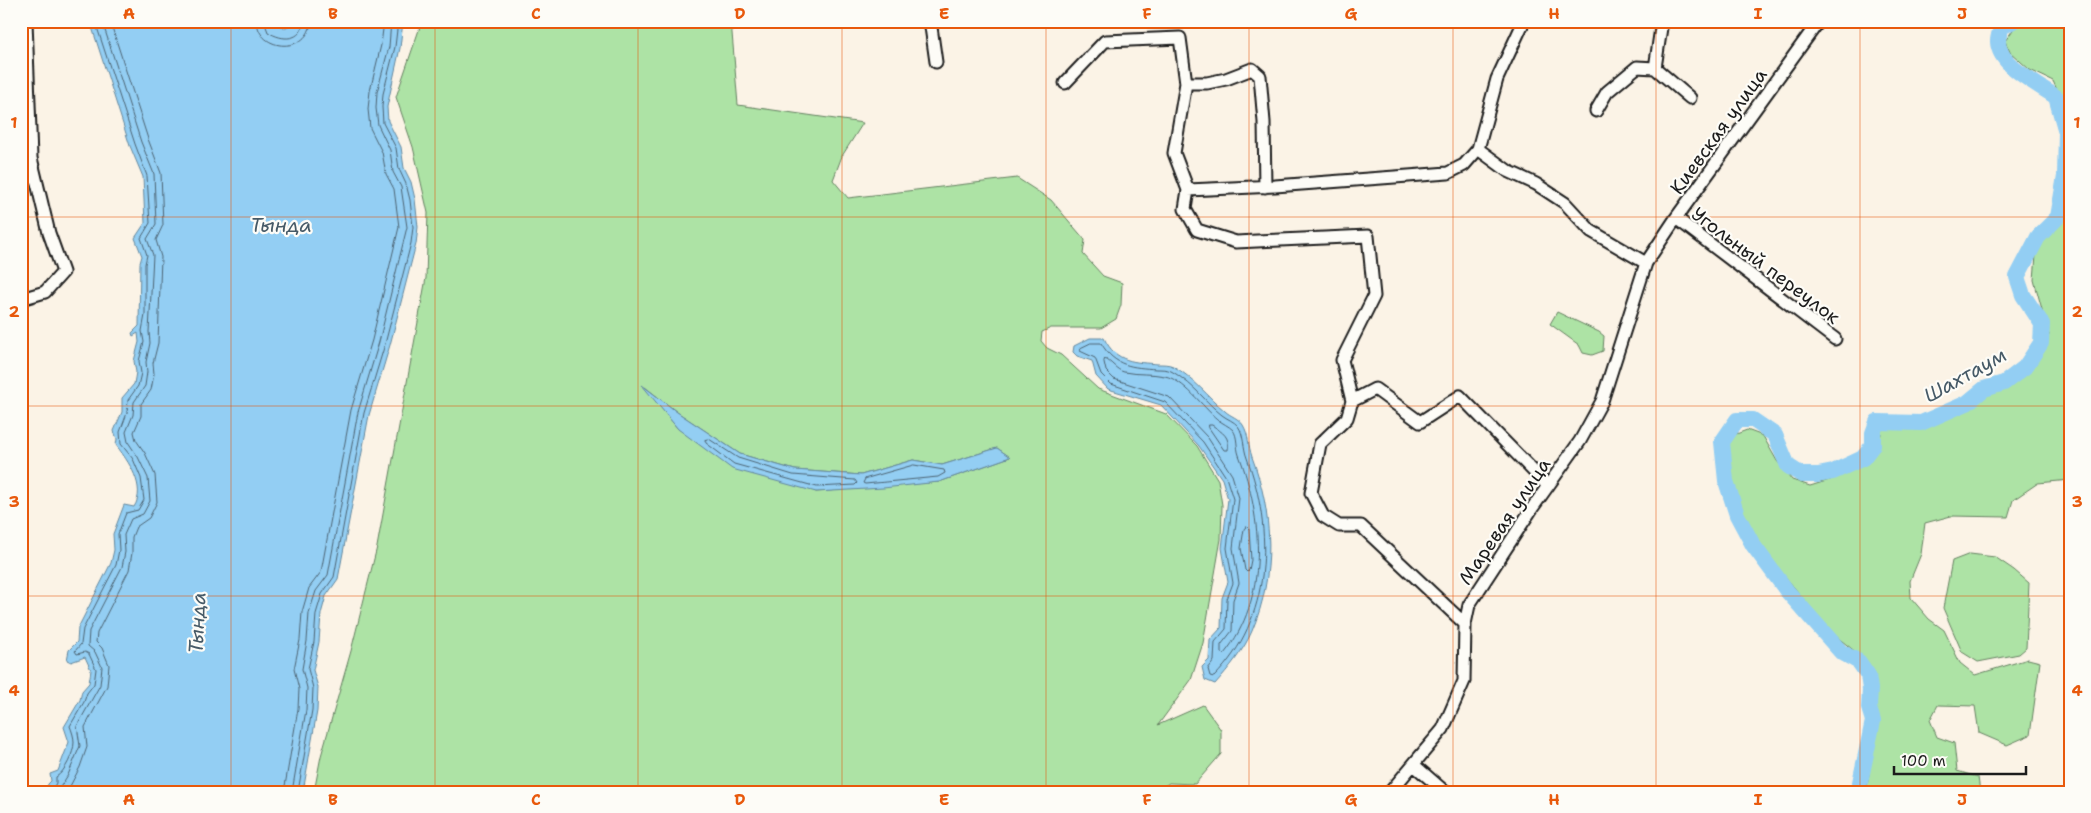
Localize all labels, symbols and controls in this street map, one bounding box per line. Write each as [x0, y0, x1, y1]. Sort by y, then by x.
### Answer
text: A [123, 3, 135, 24]
text: B [328, 3, 338, 24]
text: C [531, 3, 541, 24]
text: D [734, 3, 746, 24]
text: E [939, 3, 949, 24]
text: F [1142, 3, 1152, 24]
text: G [1345, 3, 1358, 24]
text: H [1548, 3, 1560, 24]
text: I [1754, 3, 1763, 24]
text: J [1957, 3, 1967, 24]
street label: Киевская улица [1664, 63, 1773, 199]
text: 1 [10, 112, 18, 133]
text: 1 [2073, 112, 2081, 133]
street label: Угольный переулок [1686, 201, 1845, 330]
water label: Тында [250, 212, 312, 238]
text: 2 [8, 301, 20, 322]
text: 2 [2071, 301, 2083, 322]
water label: Шахтаум [1919, 342, 2011, 408]
street label: Маревая улица [1453, 453, 1556, 590]
text: 3 [8, 491, 20, 512]
text: 3 [2071, 491, 2083, 512]
water label: Тында [182, 592, 212, 654]
text: 4 [8, 680, 20, 701]
text: 4 [2071, 680, 2083, 701]
scale bar [1894, 743, 2026, 775]
text: 100 m [1901, 751, 1946, 771]
text: A [123, 789, 135, 810]
text: B [328, 789, 338, 810]
text: C [531, 789, 541, 810]
text: D [734, 789, 746, 810]
text: E [939, 789, 949, 810]
text: F [1142, 789, 1152, 810]
text: G [1345, 789, 1358, 810]
text: H [1548, 789, 1560, 810]
text: I [1754, 789, 1763, 810]
text: J [1957, 789, 1967, 810]

